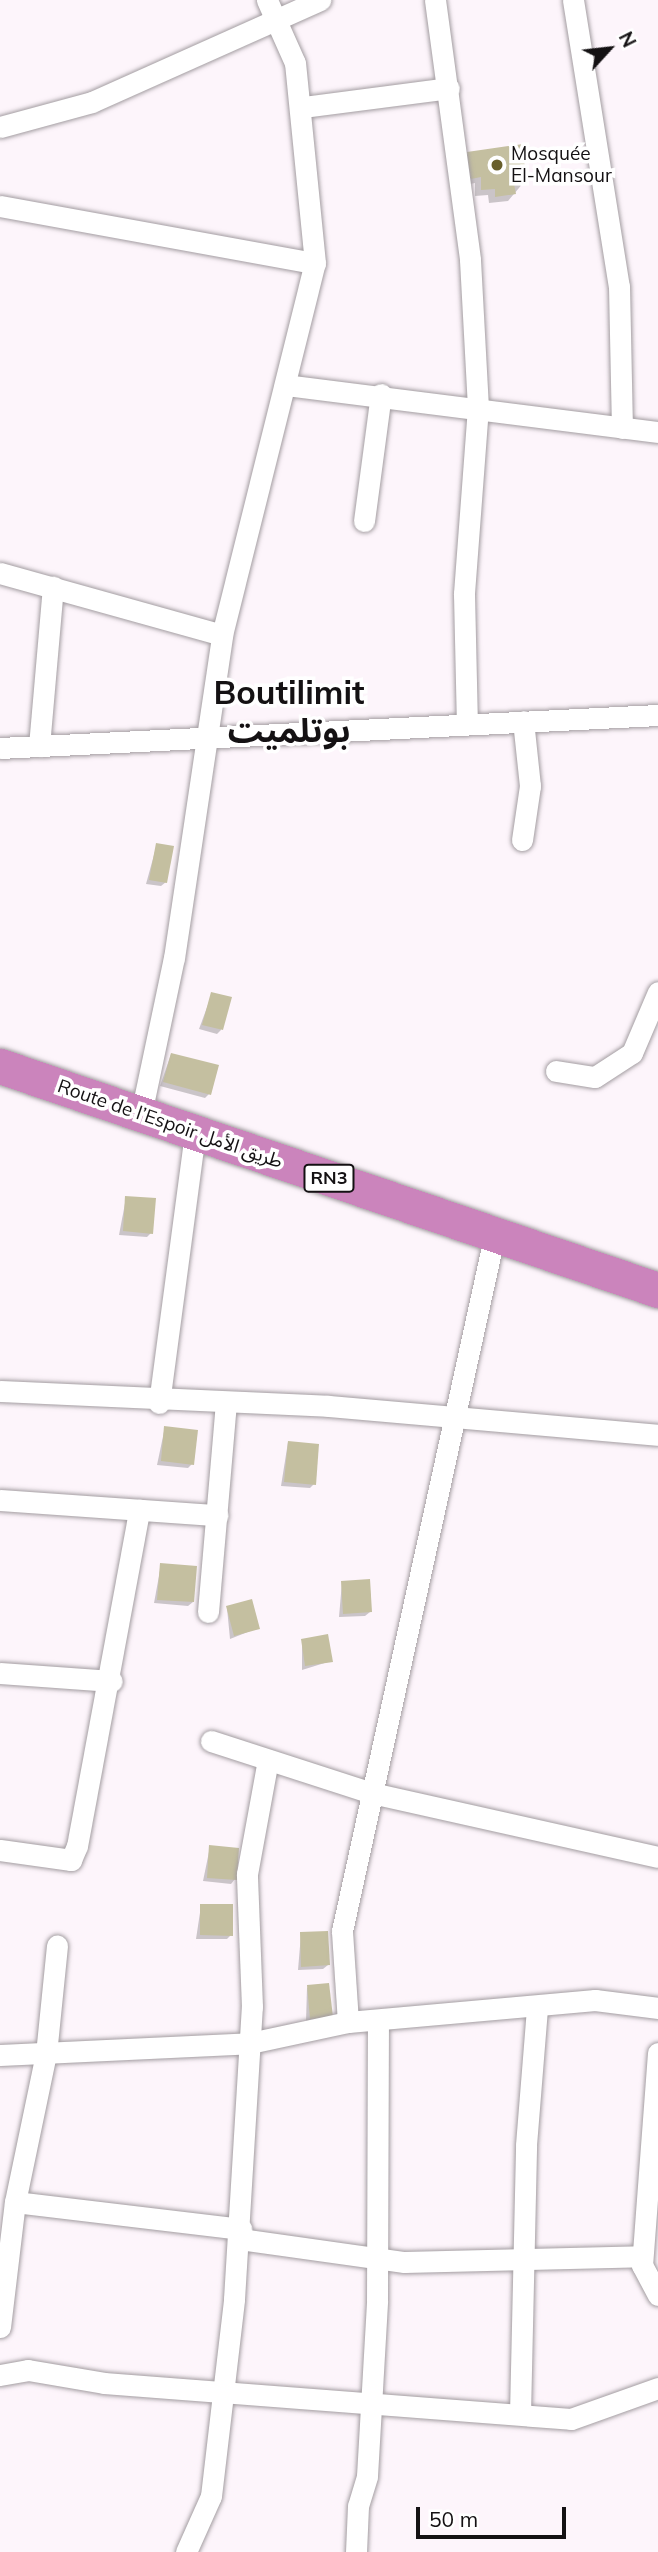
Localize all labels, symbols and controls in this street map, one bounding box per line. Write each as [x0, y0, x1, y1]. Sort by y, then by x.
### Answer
north arrow [574, 14, 644, 84]
text: N [614, 28, 642, 51]
place label: Mosquée El-Mansour [511, 143, 612, 187]
marker: Mosquée El-Mansour [489, 157, 505, 173]
district label: Boutilimit بوتلميت [213, 672, 365, 750]
street label: Route de l’Espoir طريق الأمل [55, 1075, 285, 1173]
road number: RN3 [303, 1163, 355, 1192]
scale bar [420, 2492, 570, 2536]
text: 50 m [429, 2506, 478, 2532]

